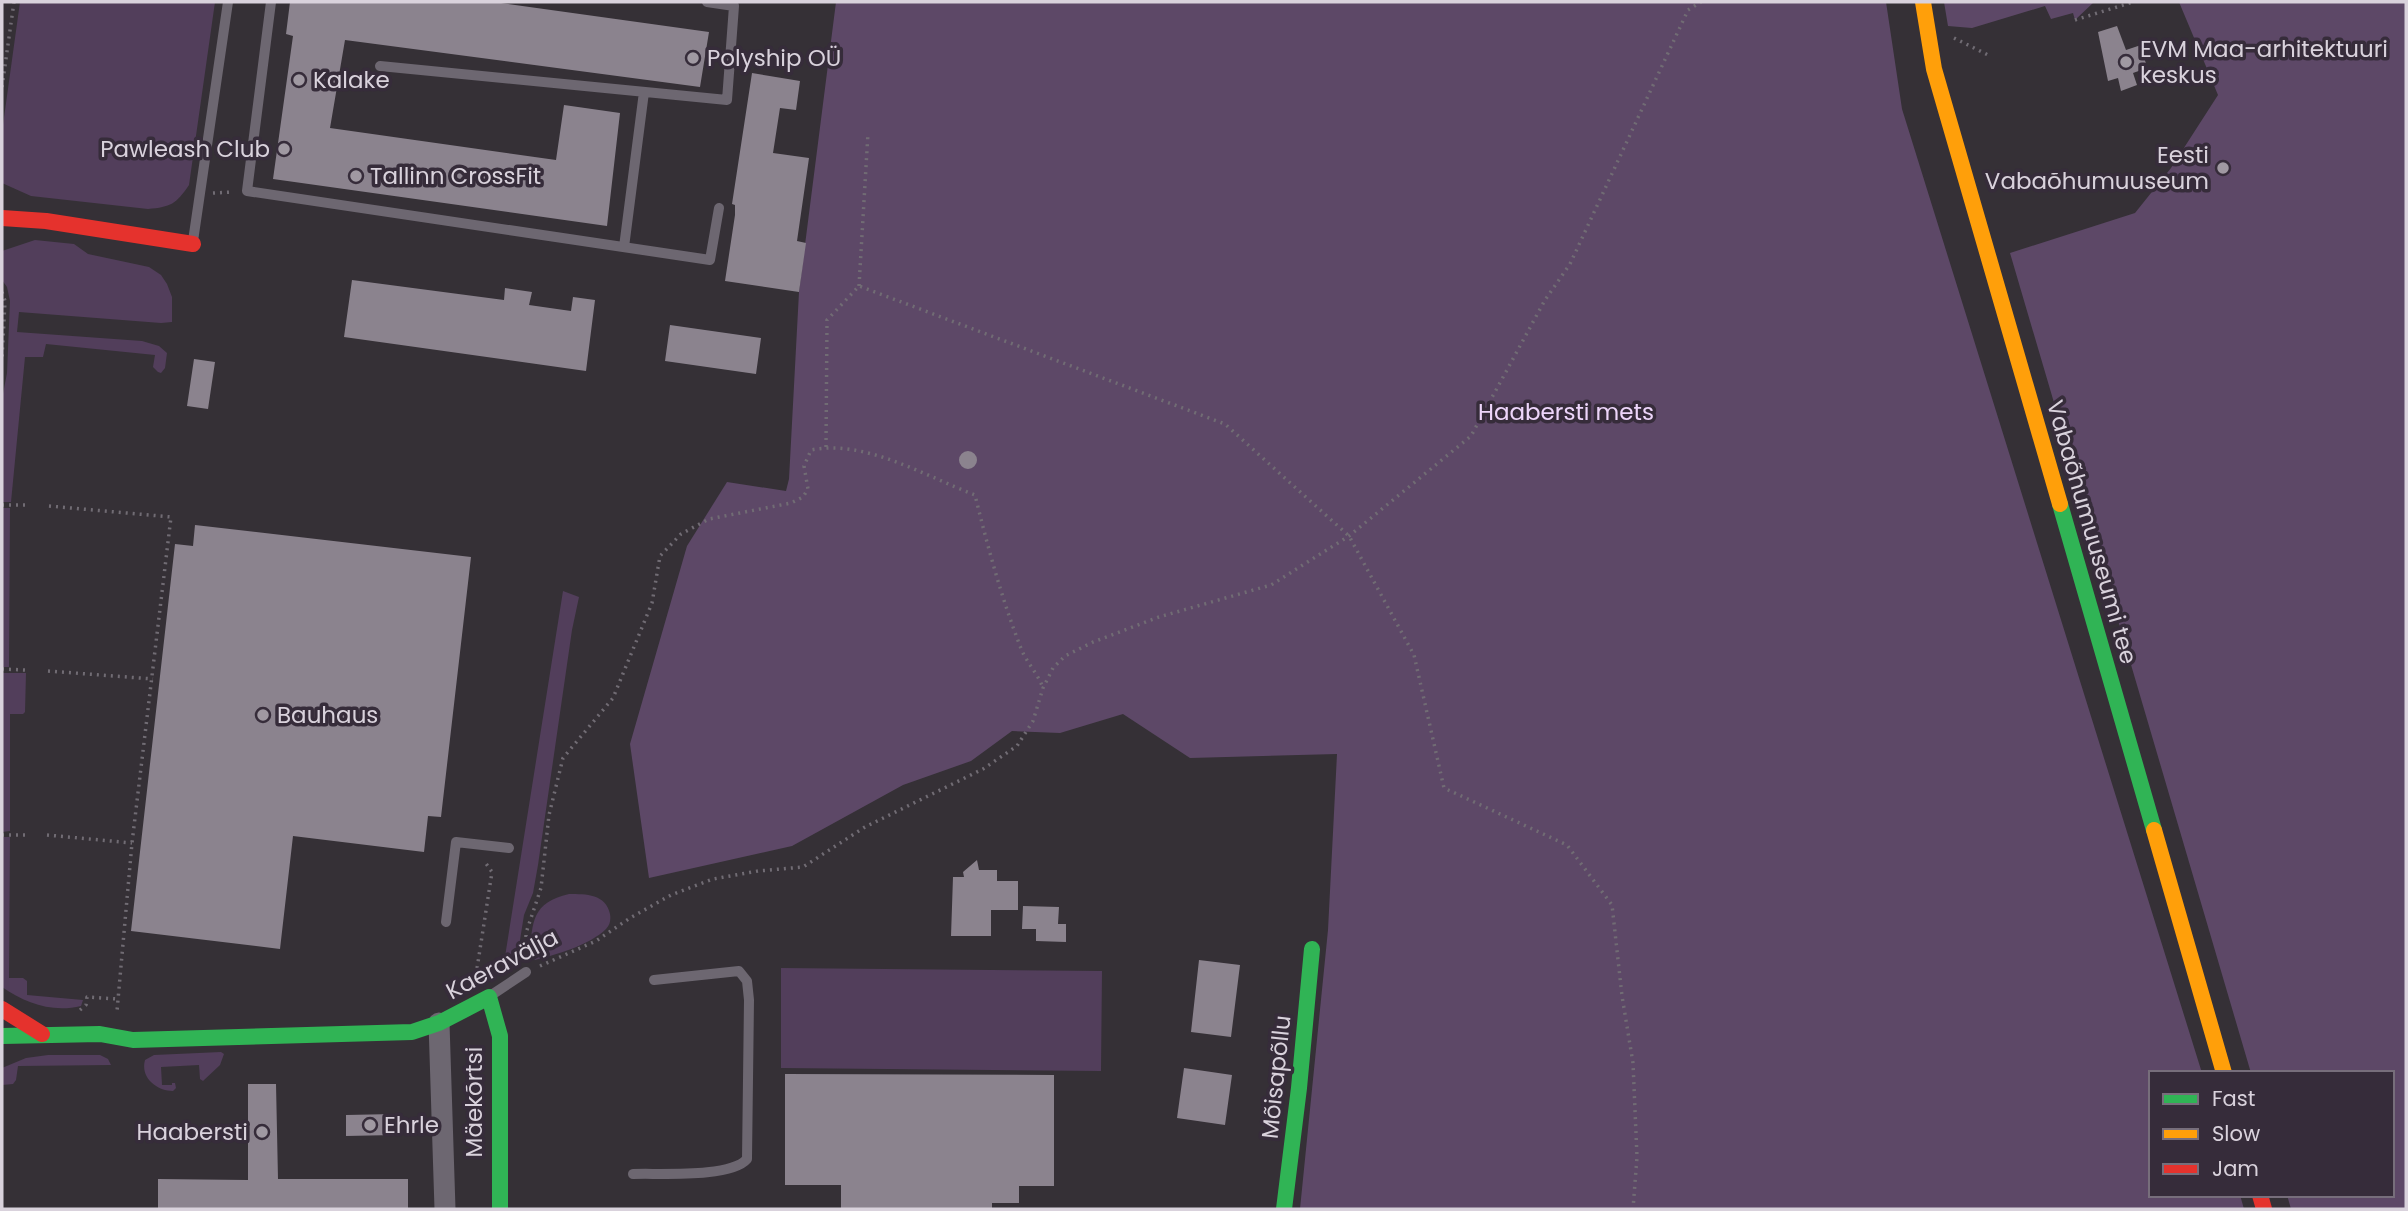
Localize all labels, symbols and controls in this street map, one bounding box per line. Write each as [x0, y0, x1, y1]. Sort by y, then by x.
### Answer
place label: EVM Maa-arhitektuuri keskus [2140, 33, 2388, 91]
place label: Polyship OÜ [707, 42, 841, 74]
marker: Polyship OÜ [685, 50, 701, 66]
marker: EVM Maa-arhitektuuri keskus [2118, 54, 2134, 70]
place label: Kalake [313, 64, 390, 96]
marker: Kalake [291, 72, 307, 88]
place label: Pawleash Club [100, 133, 270, 165]
place label: Eesti Vabaõhumuuseum [1985, 139, 2209, 197]
marker: Pawleash Club [276, 141, 292, 157]
place label: Tallinn CrossFit [370, 160, 541, 192]
marker: Eesti Vabaõhumuuseum [2215, 160, 2231, 176]
marker: Tallinn CrossFit [348, 168, 364, 184]
park label: Haabersti mets [1478, 396, 1654, 428]
street label: Vabaõhumuuseumi tee [2039, 396, 2145, 668]
place label: Bauhaus [277, 699, 378, 731]
marker: Bauhaus [255, 707, 271, 723]
street label: Kaeravälja [440, 921, 564, 1007]
street label: Mõisapõllu [1254, 1014, 1298, 1140]
street label: Mäekõrtsi [458, 1047, 490, 1157]
legend [2149, 1071, 2394, 1197]
text: Fast [2212, 1084, 2255, 1113]
place label: Ehrle [384, 1109, 439, 1141]
place label: Haabersti [137, 1116, 248, 1148]
marker: Ehrle [362, 1117, 378, 1133]
text: Slow [2212, 1119, 2260, 1148]
marker: Haabersti [254, 1124, 270, 1140]
text: Jam [2212, 1154, 2259, 1183]

